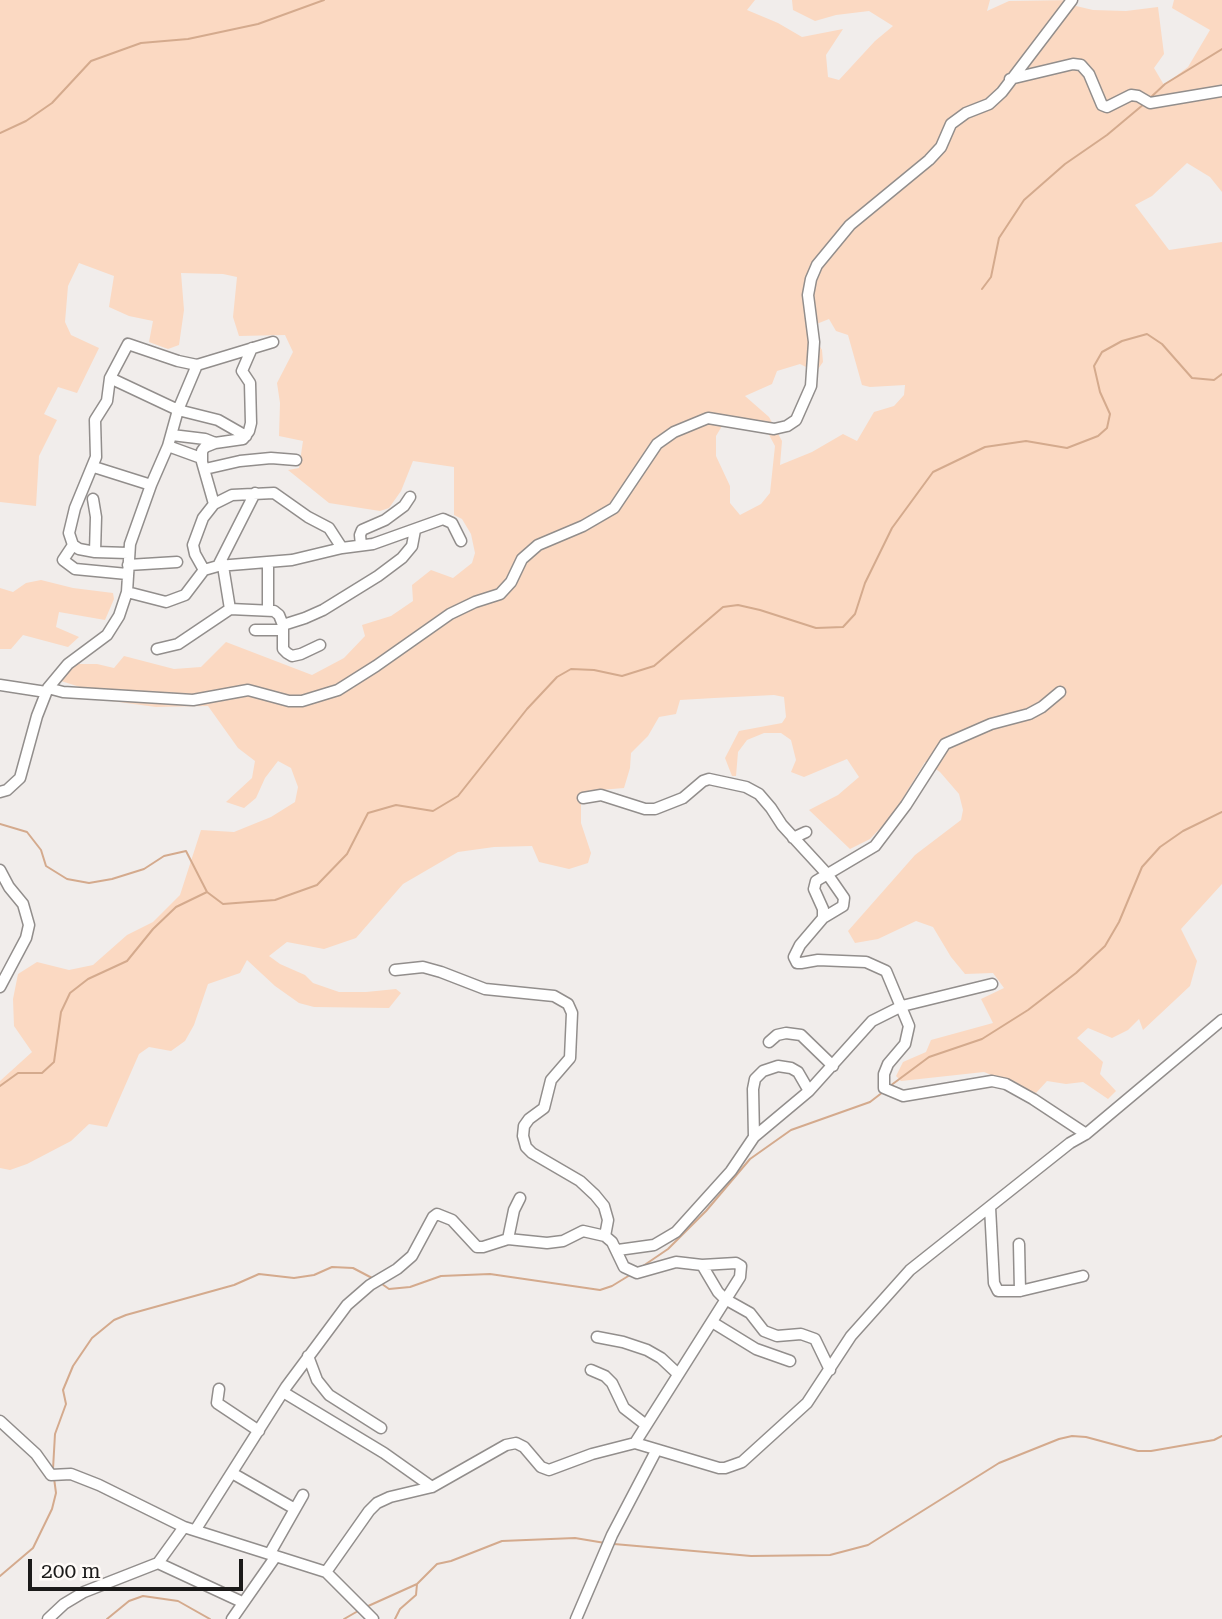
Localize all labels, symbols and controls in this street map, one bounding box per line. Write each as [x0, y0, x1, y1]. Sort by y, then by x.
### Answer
scale bar [32, 1546, 247, 1590]
text: 200 m [41, 1559, 101, 1583]

